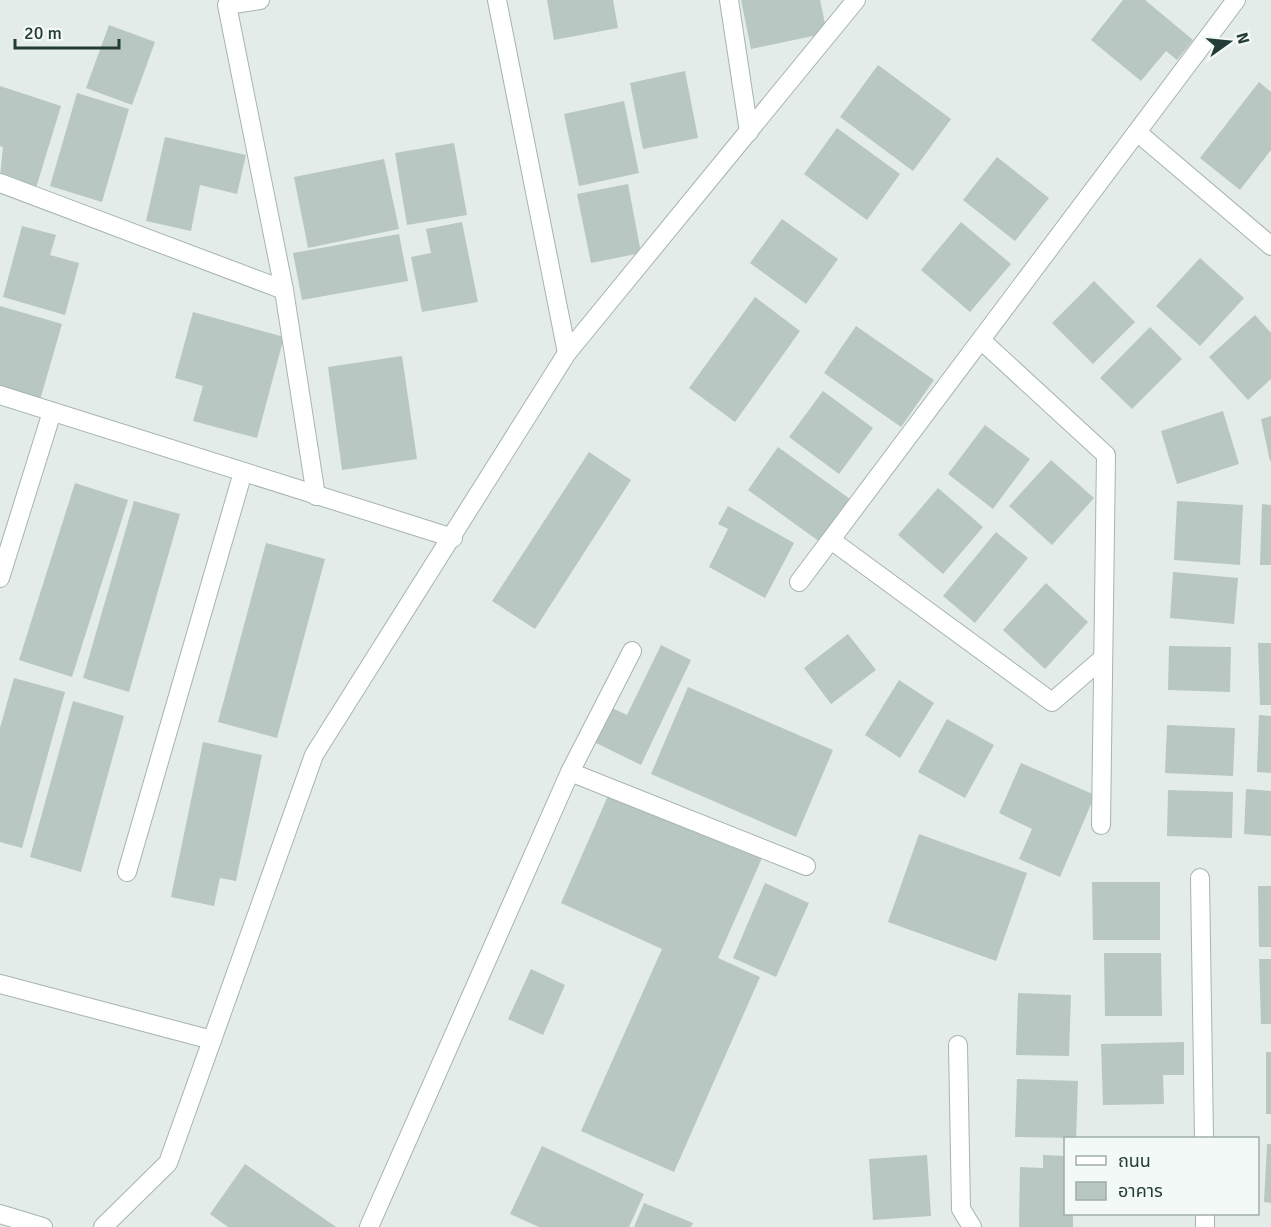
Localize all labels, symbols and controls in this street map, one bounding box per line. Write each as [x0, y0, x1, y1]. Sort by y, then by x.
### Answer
scale bar [15, 12, 118, 50]
north arrow [1199, 12, 1259, 72]
text: 20 m [24, 22, 62, 44]
text: N [1231, 30, 1254, 46]
legend [1064, 1137, 1259, 1215]
text: ถนน [1118, 1150, 1151, 1172]
text: อาคาร [1118, 1180, 1163, 1202]

